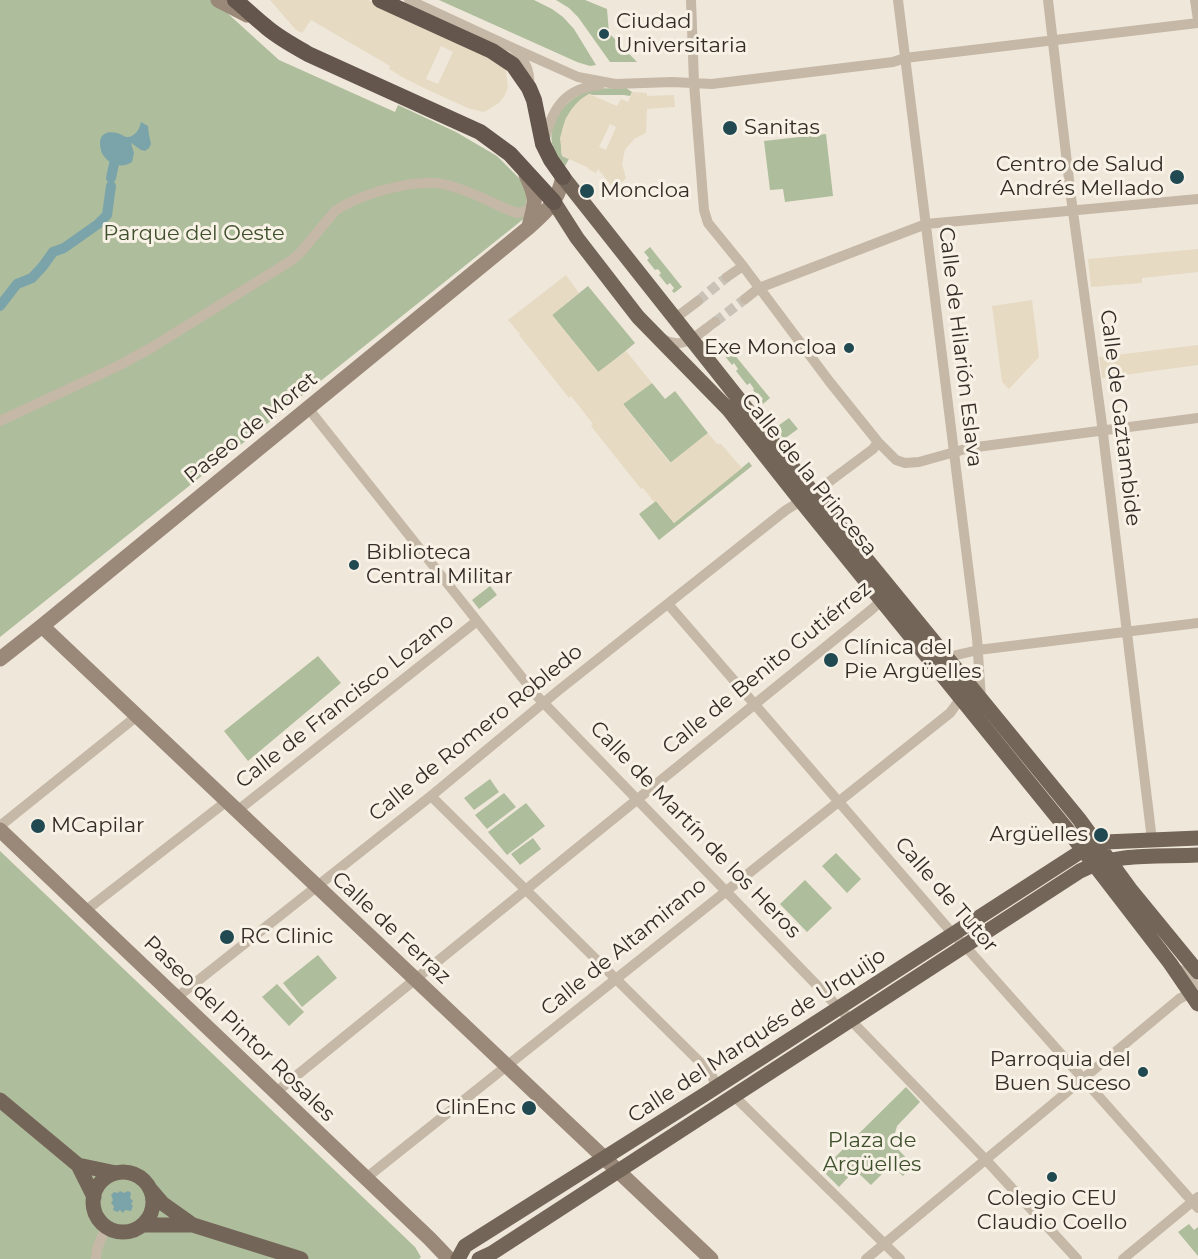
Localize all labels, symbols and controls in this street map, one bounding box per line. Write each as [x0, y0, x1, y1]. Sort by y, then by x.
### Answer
place label: Ciudad Universitaria [616, 9, 747, 59]
marker: Ciudad Universitaria [597, 27, 611, 41]
place label: Sanitas [744, 115, 820, 141]
marker: Sanitas [721, 119, 739, 137]
place label: Centro de Salud Andrés Mellado [996, 152, 1164, 202]
marker: Centro de Salud Andrés Mellado [1168, 168, 1186, 186]
place label: Moncloa [600, 178, 690, 204]
marker: Moncloa [578, 182, 596, 200]
park label: Parque del Oeste [103, 221, 285, 247]
street label: Calle de Hilarión Eslava [933, 225, 987, 469]
street label: Calle de Gaztambide [1094, 308, 1146, 528]
place label: Exe Moncloa [704, 335, 837, 361]
marker: Exe Moncloa [842, 341, 856, 355]
street label: Paseo de Moret [179, 367, 323, 489]
street label: Calle de la Princesa [736, 388, 882, 562]
place label: Biblioteca Central Militar [366, 540, 513, 590]
marker: Biblioteca Central Militar [347, 558, 361, 572]
street label: Calle de Benito Gutiérrez [658, 576, 876, 760]
street label: Calle de Francisco Lozano [231, 608, 459, 794]
place label: Clínica del Pie Argüelles [844, 635, 982, 685]
street label: Calle de Romero Robledo [364, 639, 588, 827]
marker: Clínica del Pie Argüelles [822, 651, 840, 669]
street label: Calle de Martín de los Heros [584, 716, 806, 944]
place label: MCapilar [51, 813, 145, 839]
marker: MCapilar [29, 817, 47, 835]
place label: Argüelles [989, 822, 1088, 848]
marker: Argüelles [1092, 826, 1110, 844]
street label: Calle de Tutor [889, 832, 1003, 958]
street label: Calle de Ferraz [326, 866, 456, 990]
street label: Calle de Altamirano [536, 873, 712, 1021]
place label: RC Clinic [240, 924, 333, 950]
marker: RC Clinic [218, 928, 236, 946]
street label: Paseo del Pintor Rosales [138, 931, 340, 1127]
street label: Calle del Marqués de Urquijo [623, 943, 891, 1129]
place label: Parroquia del Buen Suceso [990, 1047, 1131, 1097]
marker: Parroquia del Buen Suceso [1136, 1065, 1150, 1079]
place label: ClinEnc [436, 1095, 516, 1121]
marker: ClinEnc [520, 1099, 538, 1117]
park label: Plaza de Argüelles [823, 1128, 921, 1178]
marker: Colegio CEU Claudio Coello [1045, 1170, 1059, 1184]
place label: Colegio CEU Claudio Coello [977, 1186, 1127, 1236]

